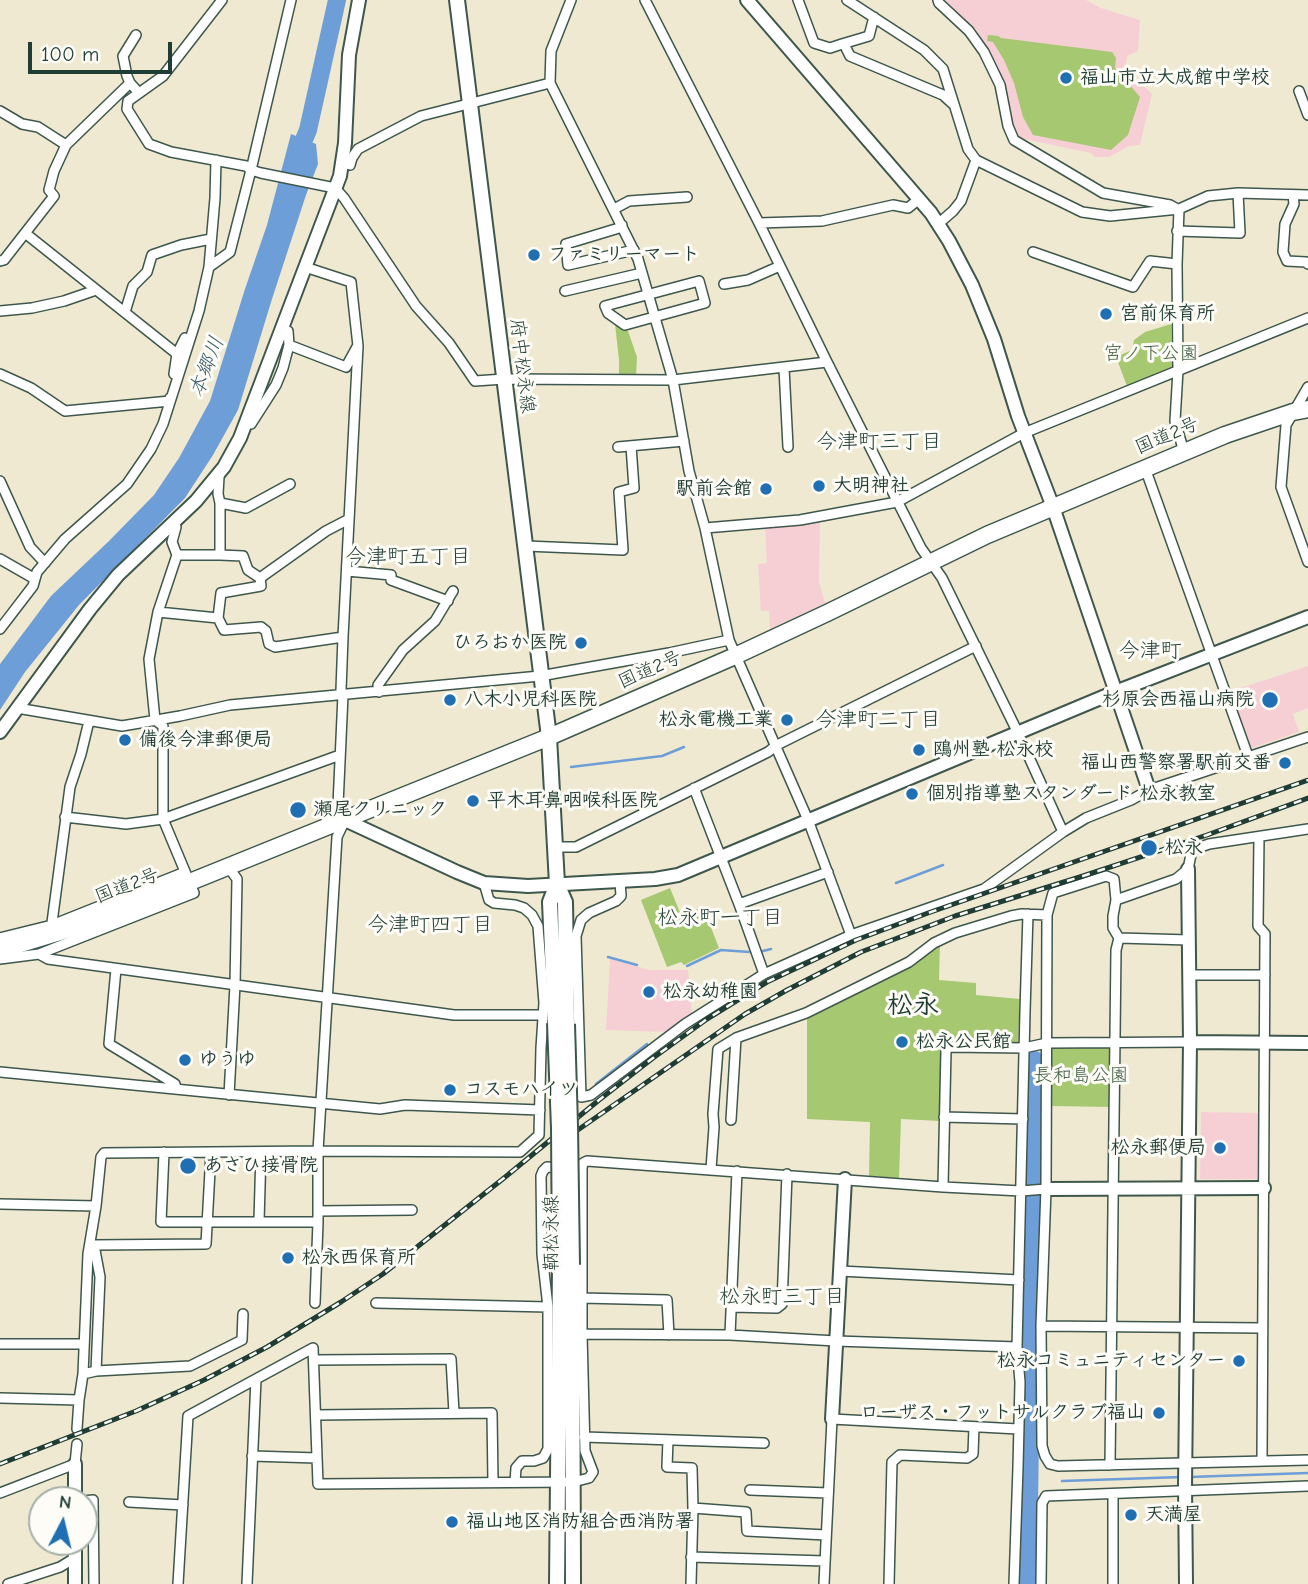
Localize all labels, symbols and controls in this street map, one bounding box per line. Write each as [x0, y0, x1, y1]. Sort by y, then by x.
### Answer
scale bar [32, 28, 175, 72]
text: 100 m [41, 42, 99, 66]
place label: 福山市立大成館中学校 [1080, 67, 1270, 89]
marker: 福山市立大成館中学校 [1058, 70, 1074, 86]
place label: ファミリーマート [548, 244, 700, 266]
marker: ファミリーマート [526, 247, 542, 263]
place label: 宮前保育所 [1120, 303, 1215, 325]
marker: 宮前保育所 [1098, 306, 1114, 322]
street label: 府中松永線 [505, 317, 539, 415]
water label: 本郷川 [184, 333, 230, 401]
park label: 宮ノ下公園 [1104, 343, 1198, 365]
street label: 国道2号 [1132, 412, 1202, 460]
district label: 今津町三丁目 [816, 429, 942, 455]
place label: 大明神社 [833, 475, 909, 497]
place label: 駅前会館 [676, 478, 752, 500]
marker: 大明神社 [811, 478, 827, 494]
marker: 駅前会館 [758, 481, 774, 497]
district label: 今津町五丁目 [345, 544, 471, 570]
place label: ひろおか医院 [453, 632, 567, 654]
marker: ひろおか医院 [573, 635, 589, 651]
district label: 今津町 [1119, 638, 1181, 664]
street label: 国道2号 [615, 646, 685, 694]
place label: 八木小児科医院 [464, 689, 597, 711]
place label: 杉原会西福山病院 [1102, 689, 1254, 711]
marker: 杉原会西福山病院 [1260, 690, 1280, 710]
marker: 八木小児科医院 [442, 692, 458, 708]
district label: 今津町二丁目 [815, 707, 941, 733]
place label: 松永電機工業 [659, 709, 773, 731]
marker: 松永電機工業 [779, 712, 795, 728]
place label: 備後今津郵便局 [139, 729, 272, 751]
marker: 備後今津郵便局 [117, 732, 133, 748]
place label: 鴎州塾 松永校 [933, 739, 1054, 761]
marker: 鴎州塾 松永校 [911, 742, 927, 758]
place label: 福山西警察署駅前交番 [1081, 752, 1271, 774]
marker: 福山西警察署駅前交番 [1277, 755, 1293, 771]
place label: 個別指導塾スタンダード 松永教室 [926, 783, 1216, 805]
marker: 個別指導塾スタンダード 松永教室 [904, 786, 920, 802]
place label: 平木耳鼻咽喉科医院 [487, 790, 658, 812]
marker: 平木耳鼻咽喉科医院 [465, 793, 481, 809]
place label: 瀬尾クリニック [314, 799, 447, 821]
marker: 瀬尾クリニック [288, 800, 308, 820]
place label: 松永 [1165, 837, 1203, 859]
marker: 松永 [1139, 838, 1159, 858]
street label: 国道2号 [92, 863, 162, 909]
district label: 松永町一丁目 [657, 905, 783, 931]
district label: 今津町四丁目 [367, 912, 493, 938]
place label: 松永幼稚園 [663, 981, 758, 1003]
marker: 松永幼稚園 [641, 984, 657, 1000]
district label: 松永 [887, 990, 939, 1022]
place label: 松永公民館 [916, 1031, 1011, 1053]
marker: 松永公民館 [894, 1034, 910, 1050]
place label: ゆうゆ [199, 1049, 256, 1071]
marker: ゆうゆ [177, 1052, 193, 1068]
park label: 長和島公園 [1034, 1065, 1128, 1087]
place label: コスモハイツ [464, 1079, 578, 1101]
marker: コスモハイツ [442, 1082, 458, 1098]
place label: 松永郵便局 [1111, 1137, 1206, 1159]
marker: 松永郵便局 [1212, 1140, 1228, 1156]
place label: あさひ接骨院 [204, 1155, 318, 1177]
marker: あさひ接骨院 [178, 1156, 198, 1176]
street label: 鞆松永線 [541, 1195, 563, 1271]
place label: 松永西保育所 [302, 1247, 416, 1269]
marker: 松永西保育所 [280, 1250, 296, 1266]
district label: 松永町三丁目 [719, 1284, 845, 1310]
place label: 松永コミュニティセンター [997, 1350, 1225, 1372]
marker: 松永コミュニティセンター [1231, 1353, 1247, 1369]
place label: ローザス・フットサルクラブ福山 [860, 1402, 1145, 1424]
marker: ローザス・フットサルクラブ福山 [1151, 1405, 1167, 1421]
north arrow [28, 1486, 98, 1556]
text: N [58, 1490, 73, 1514]
place label: 天満屋 [1145, 1504, 1202, 1526]
marker: 天満屋 [1123, 1507, 1139, 1523]
place label: 福山地区消防組合西消防署 [466, 1511, 694, 1533]
marker: 福山地区消防組合西消防署 [444, 1514, 460, 1530]

